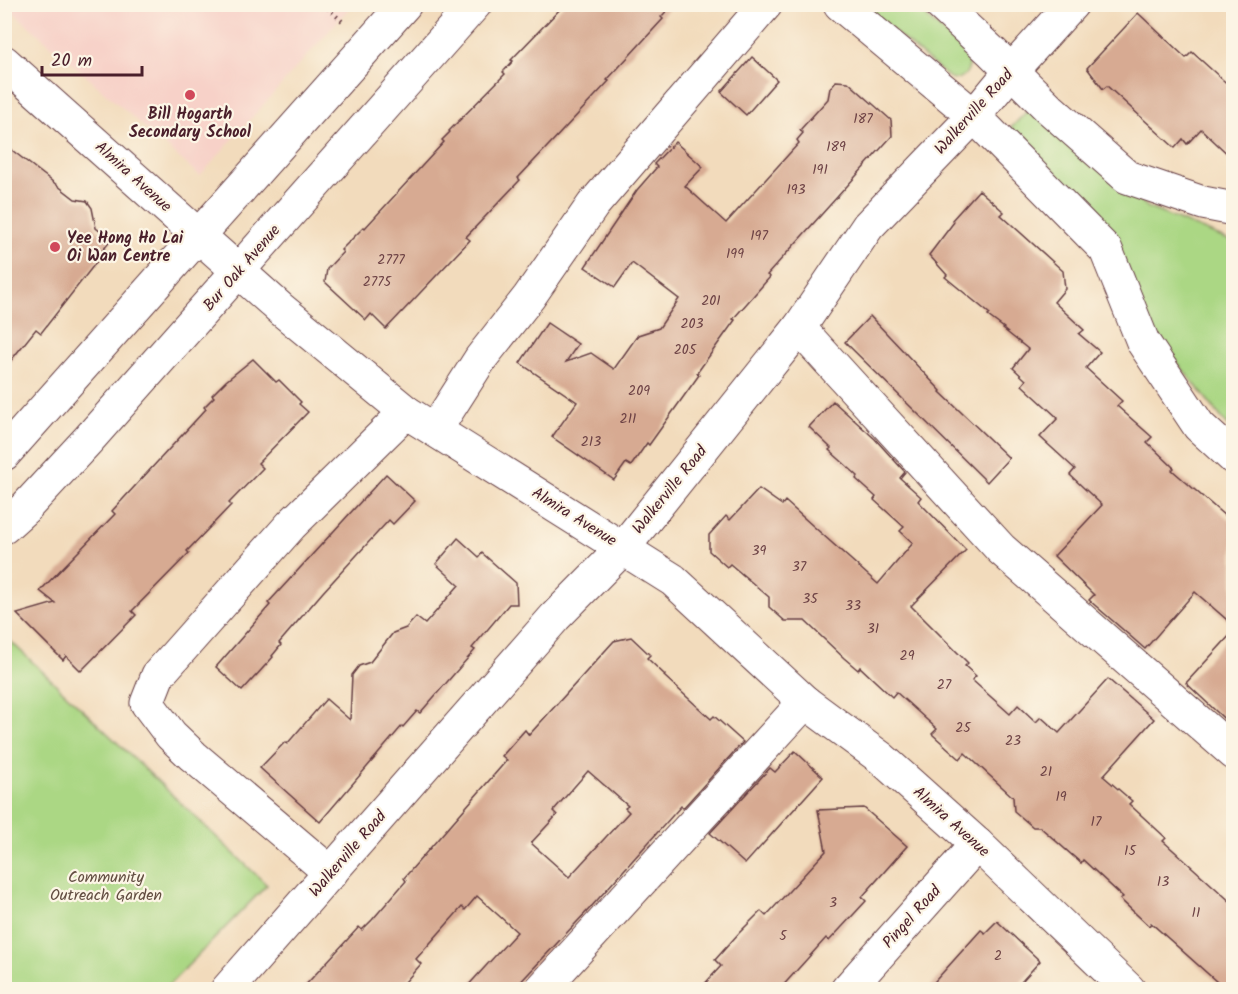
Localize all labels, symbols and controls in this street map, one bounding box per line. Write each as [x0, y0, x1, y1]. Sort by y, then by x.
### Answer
scale bar [42, 39, 142, 77]
text: 20 m [51, 47, 92, 76]
street label: Walkerville Road [929, 63, 1020, 161]
marker: Bill Hogarth Secondary School [183, 88, 197, 102]
place label: Bill Hogarth Secondary School [129, 102, 252, 145]
house number: 187 [853, 108, 873, 130]
street label: Almira Avenue [89, 135, 177, 219]
house number: 189 [826, 136, 846, 158]
house number: 191 [812, 159, 828, 181]
house number: 193 [786, 179, 806, 201]
street label: Bur Oak Avenue [197, 219, 287, 317]
house number: 197 [750, 225, 768, 247]
place label: Yee Hong Ho Lai Oi Wan Centre [67, 226, 184, 269]
marker: Yee Hong Ho Lai Oi Wan Centre [48, 240, 62, 254]
house number: 199 [726, 243, 744, 265]
house number: 2777 [377, 249, 405, 271]
house number: 2775 [363, 271, 393, 293]
house number: 201 [701, 290, 721, 312]
house number: 203 [680, 313, 704, 335]
house number: 205 [674, 339, 698, 361]
house number: 209 [628, 380, 650, 402]
house number: 211 [620, 408, 636, 430]
house number: 213 [581, 431, 601, 453]
street label: Walkerville Road [626, 439, 714, 540]
street label: Almira Avenue [526, 481, 622, 553]
house number: 39 [752, 540, 767, 562]
house number: 37 [792, 556, 807, 578]
house number: 35 [802, 588, 819, 610]
house number: 33 [845, 595, 861, 617]
house number: 31 [867, 618, 879, 640]
house number: 29 [900, 645, 915, 667]
house number: 27 [937, 674, 952, 696]
house number: 25 [955, 717, 972, 739]
house number: 23 [1005, 730, 1021, 752]
house number: 21 [1040, 761, 1052, 783]
street label: Almira Avenue [907, 780, 995, 864]
house number: 19 [1055, 786, 1067, 808]
street label: Walkerville Road [303, 804, 394, 903]
house number: 17 [1091, 811, 1102, 833]
house number: 15 [1124, 840, 1137, 862]
park label: Community Outreach Garden [50, 865, 162, 908]
house number: 13 [1157, 871, 1169, 893]
street label: Pingel Road [877, 879, 948, 954]
house number: 3 [829, 892, 837, 914]
house number: 11 [1192, 902, 1200, 924]
house number: 5 [779, 925, 788, 947]
house number: 2 [994, 945, 1002, 967]

